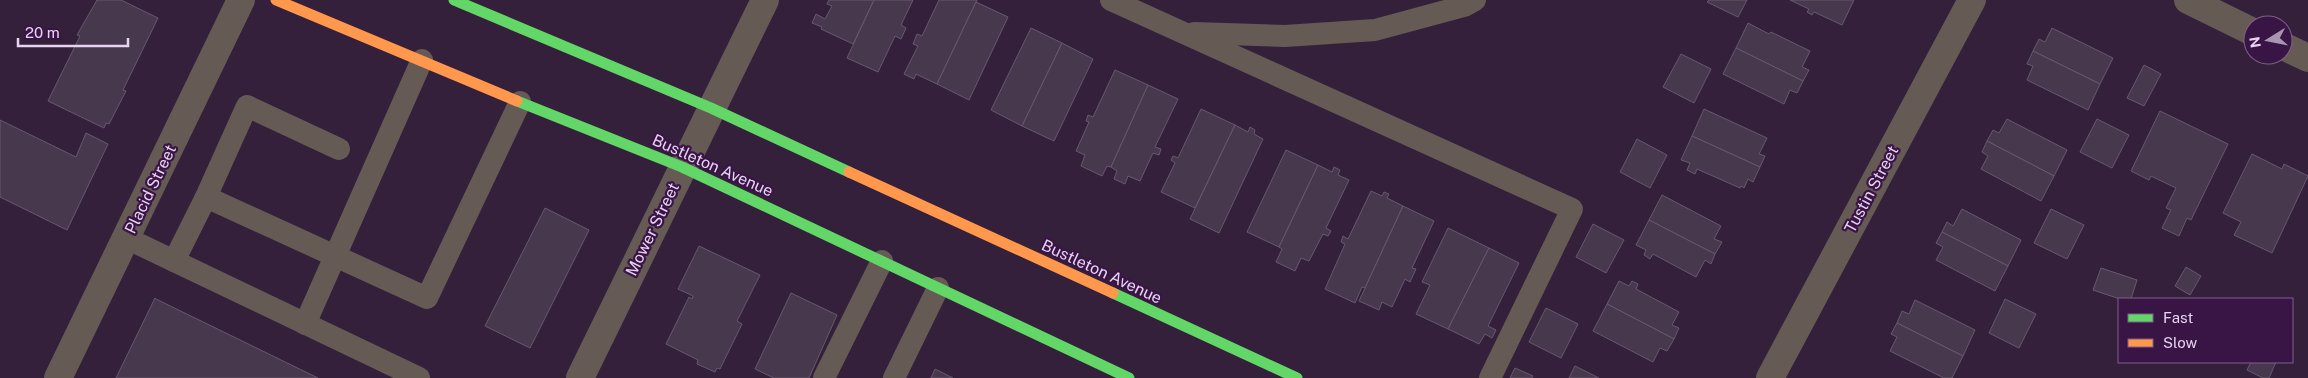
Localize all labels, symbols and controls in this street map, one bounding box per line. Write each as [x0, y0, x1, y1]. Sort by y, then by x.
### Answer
scale bar [18, 15, 128, 47]
north arrow [2243, 15, 2293, 65]
text: 20 m [25, 24, 60, 41]
text: N [2246, 35, 2264, 49]
street label: Bustleton Avenue [649, 130, 776, 201]
street label: Placid Street [121, 142, 180, 237]
street label: Tustin Street [1841, 142, 1902, 236]
street label: Mower Street [622, 180, 683, 279]
street label: Bustleton Avenue [1039, 235, 1165, 308]
legend [2118, 298, 2293, 363]
text: Fast [2163, 309, 2193, 326]
text: Slow [2163, 334, 2198, 351]

